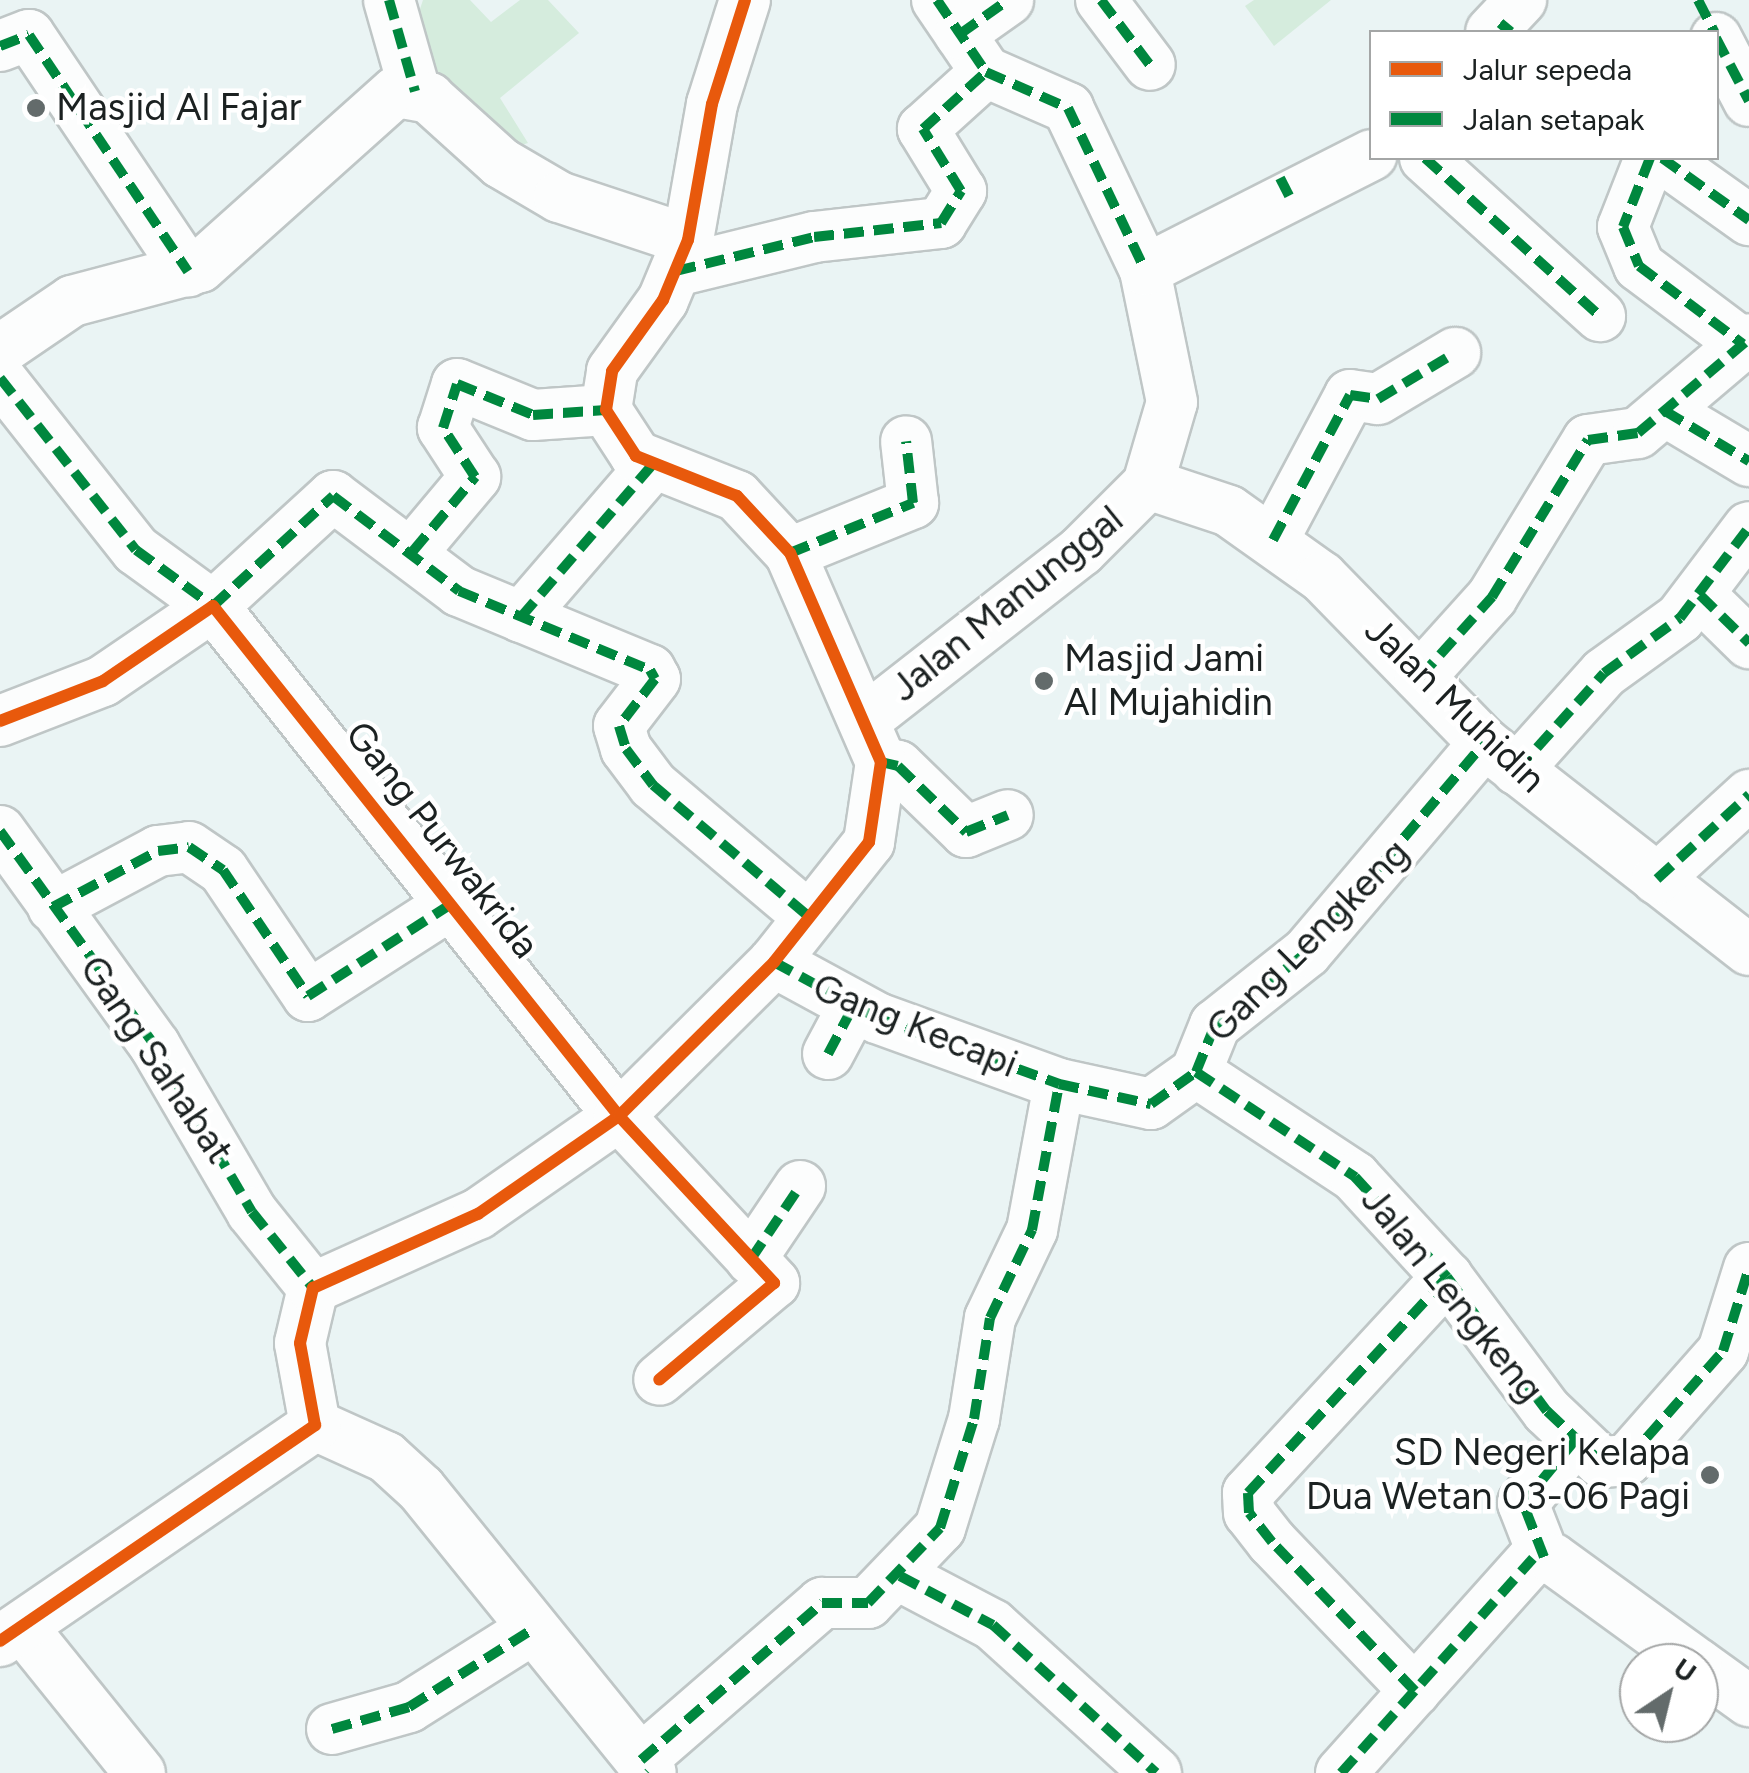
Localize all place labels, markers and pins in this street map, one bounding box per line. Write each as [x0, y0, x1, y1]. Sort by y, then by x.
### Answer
place label: Masjid Al Fajar [56, 85, 302, 131]
marker: Masjid Al Fajar [25, 97, 47, 119]
place label: Masjid Jami Al Mujahidin [1064, 636, 1273, 726]
marker: Masjid Jami Al Mujahidin [1033, 670, 1055, 692]
place label: SD Negeri Kelapa Dua Wetan 03-06 Pagi [1306, 1430, 1690, 1520]
marker: SD Negeri Kelapa Dua Wetan 03-06 Pagi [1699, 1464, 1721, 1486]

